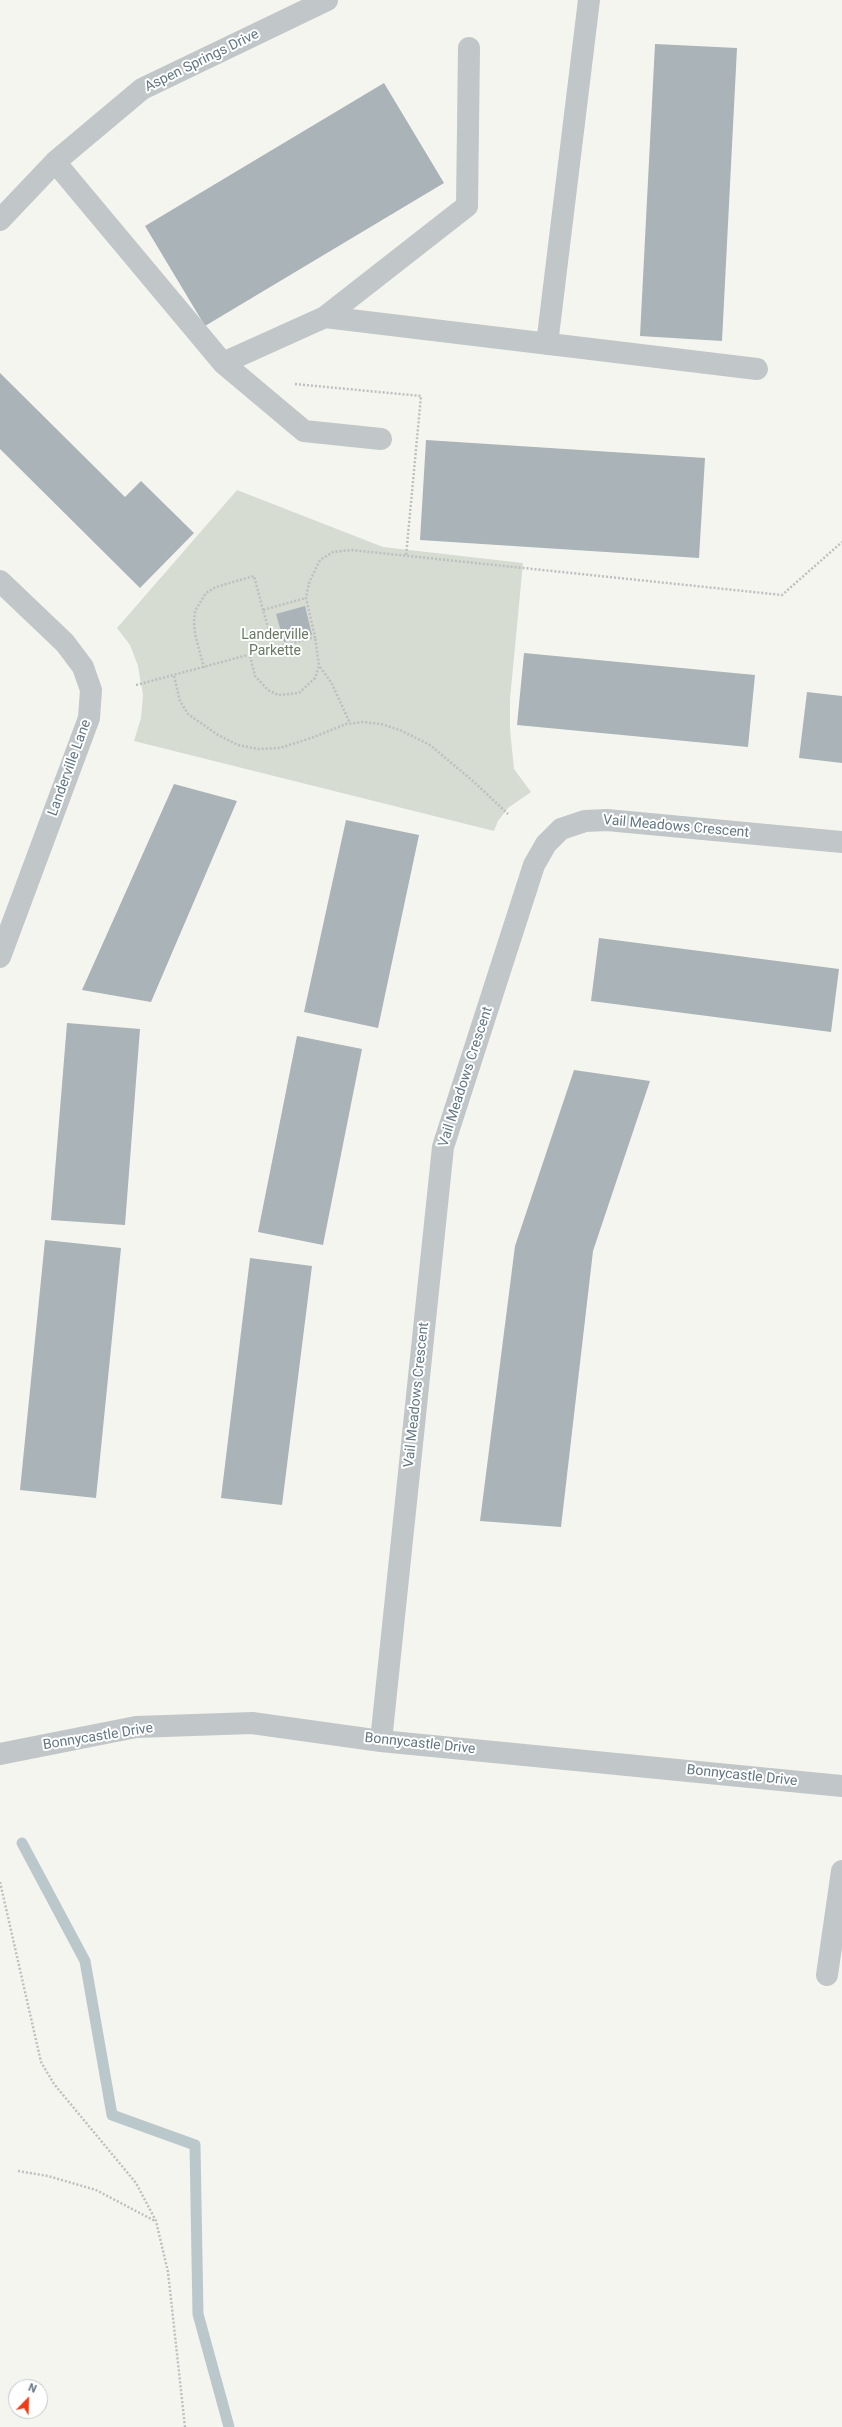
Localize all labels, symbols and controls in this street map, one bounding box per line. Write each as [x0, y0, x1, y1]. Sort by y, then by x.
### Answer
street label: Aspen Springs Drive [142, 26, 262, 96]
park label: Landerville Parkette [241, 627, 309, 660]
street label: Landerville Lane [45, 718, 95, 818]
street label: Vail Meadows Crescent [602, 812, 750, 842]
street label: Vail Meadows Crescent [435, 1005, 497, 1149]
street label: Vail Meadows Crescent [401, 1321, 433, 1469]
street label: Bonnycastle Drive [42, 1720, 154, 1754]
street label: Bonnycastle Drive [364, 1730, 476, 1758]
street label: Bonnycastle Drive [686, 1762, 798, 1790]
north arrow [8, 2379, 48, 2419]
text: N [26, 2381, 39, 2396]

